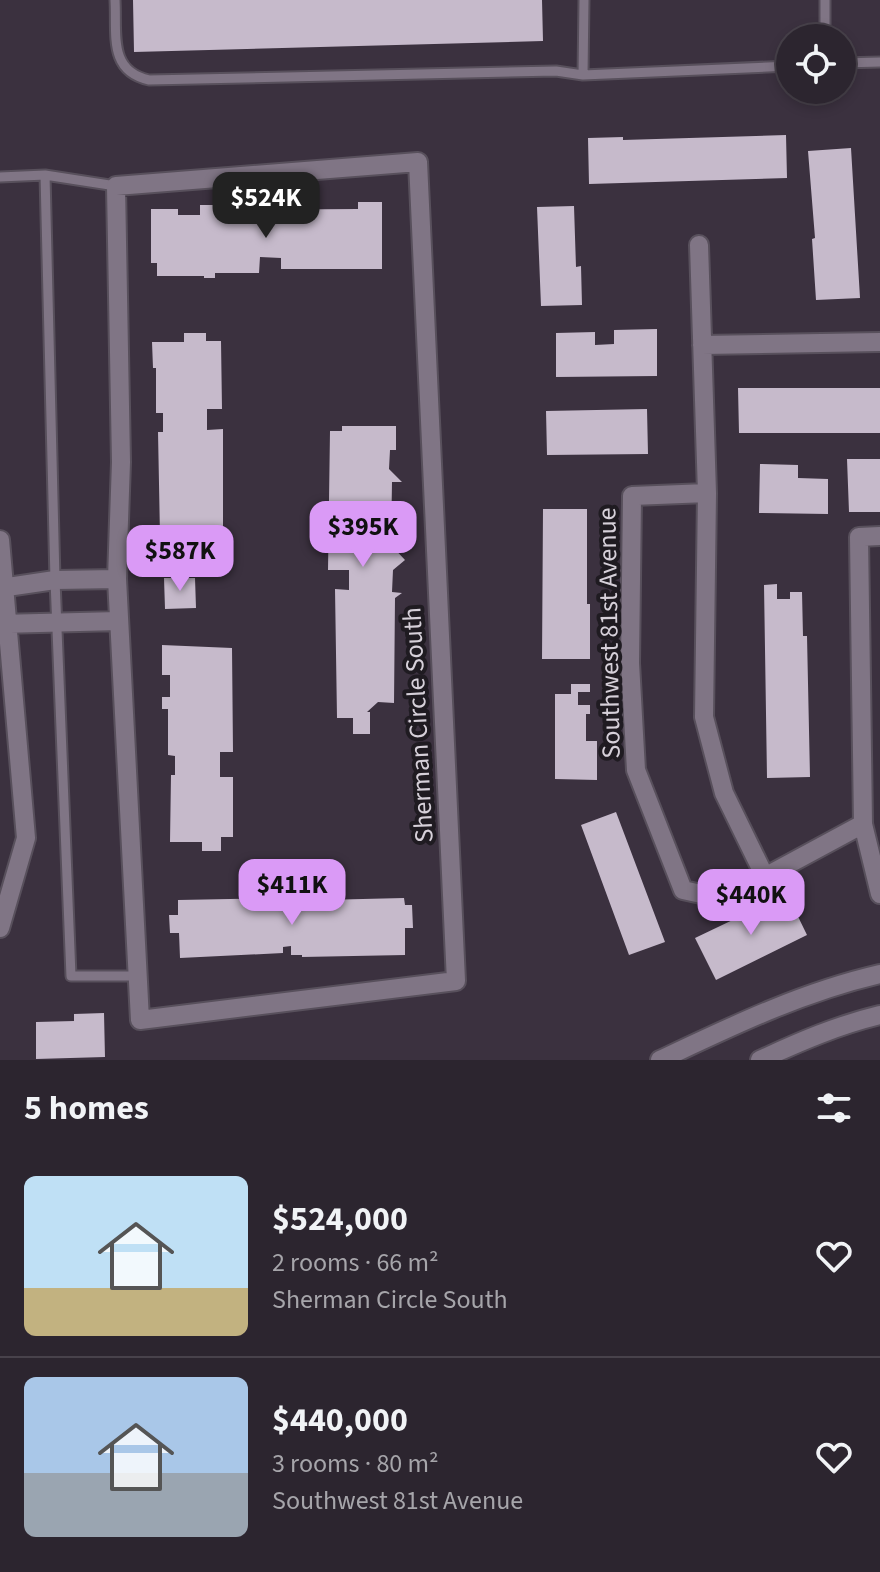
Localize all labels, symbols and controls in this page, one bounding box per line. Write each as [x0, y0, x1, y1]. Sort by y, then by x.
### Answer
map controls [776, 24, 856, 104]
button: locate [776, 24, 856, 104]
pin: $524K [210, 172, 322, 240]
text: $524K [231, 179, 301, 216]
pin: $395K [307, 501, 419, 569]
street label: Southwest 81st Avenue [588, 507, 630, 759]
text: $395K [328, 508, 398, 545]
pin: $587K [124, 525, 236, 593]
text: $587K [145, 532, 215, 569]
street label: Sherman Circle South [393, 606, 443, 844]
pin: $411K [236, 859, 348, 927]
text: $411K [257, 866, 327, 903]
pin: $440K [695, 869, 807, 937]
text: $440K [716, 876, 786, 913]
text: 5 homes [24, 1084, 149, 1133]
icon: filters [812, 1086, 856, 1130]
text: $524,000 [272, 1195, 408, 1244]
icon: home [88, 1208, 184, 1304]
icon: heart [812, 1234, 856, 1278]
text: 2 rooms · 66 m² [272, 1244, 439, 1281]
text: Sherman Circle South [272, 1281, 508, 1318]
text: $440,000 [272, 1396, 408, 1445]
icon: home [88, 1409, 184, 1505]
icon: heart [812, 1435, 856, 1479]
text: 3 rooms · 80 m² [272, 1445, 439, 1482]
text: Southwest 81st Avenue [272, 1482, 523, 1519]

